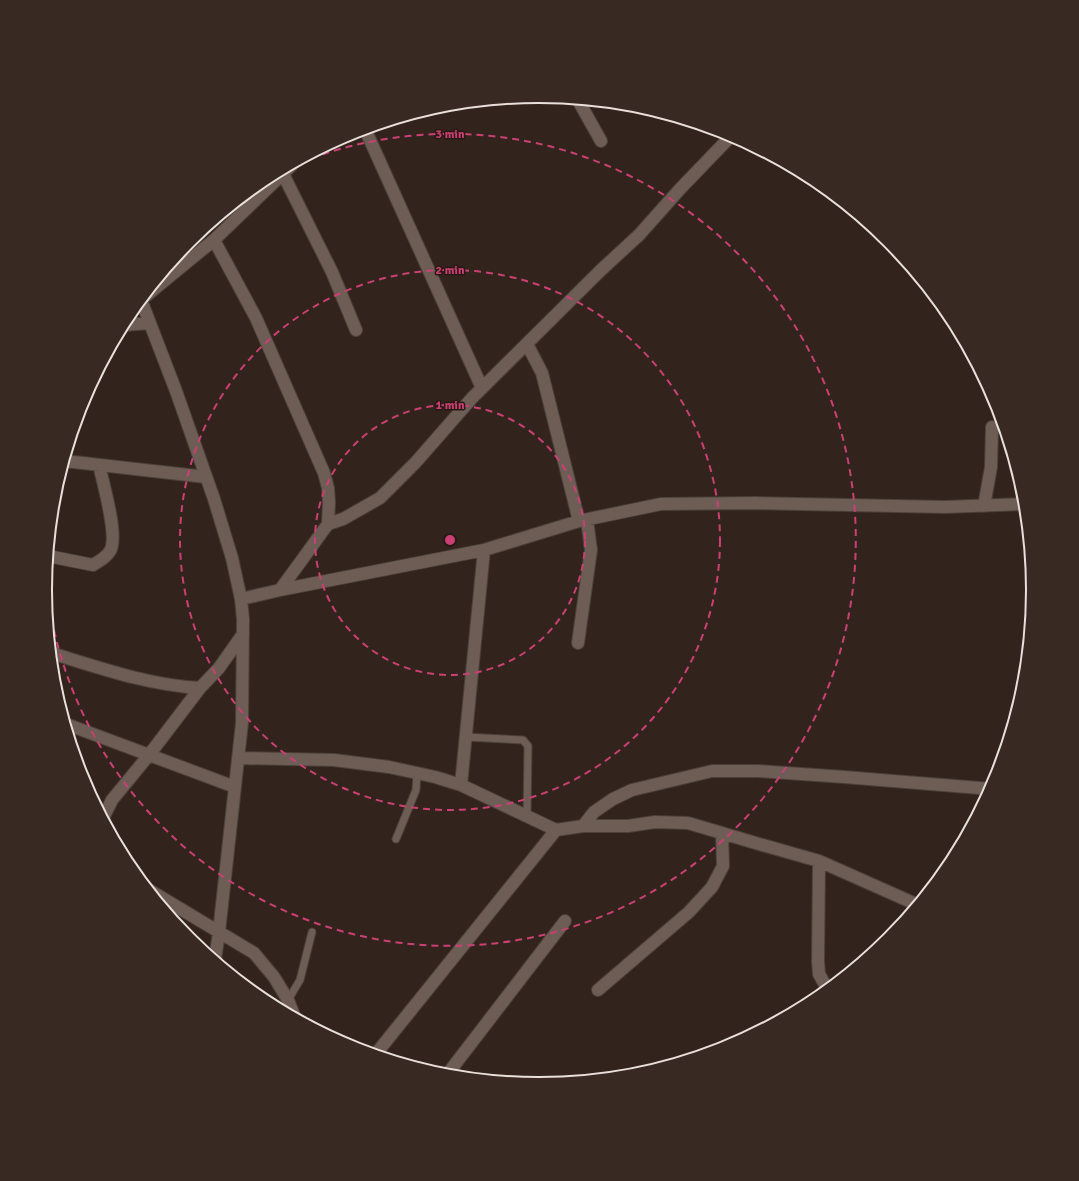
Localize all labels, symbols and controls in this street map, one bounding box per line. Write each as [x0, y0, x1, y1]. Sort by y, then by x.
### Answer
text: 3 min [436, 127, 465, 142]
text: 2 min [436, 263, 465, 278]
text: 1 min [436, 398, 465, 413]
centre of rings [443, 533, 457, 547]

